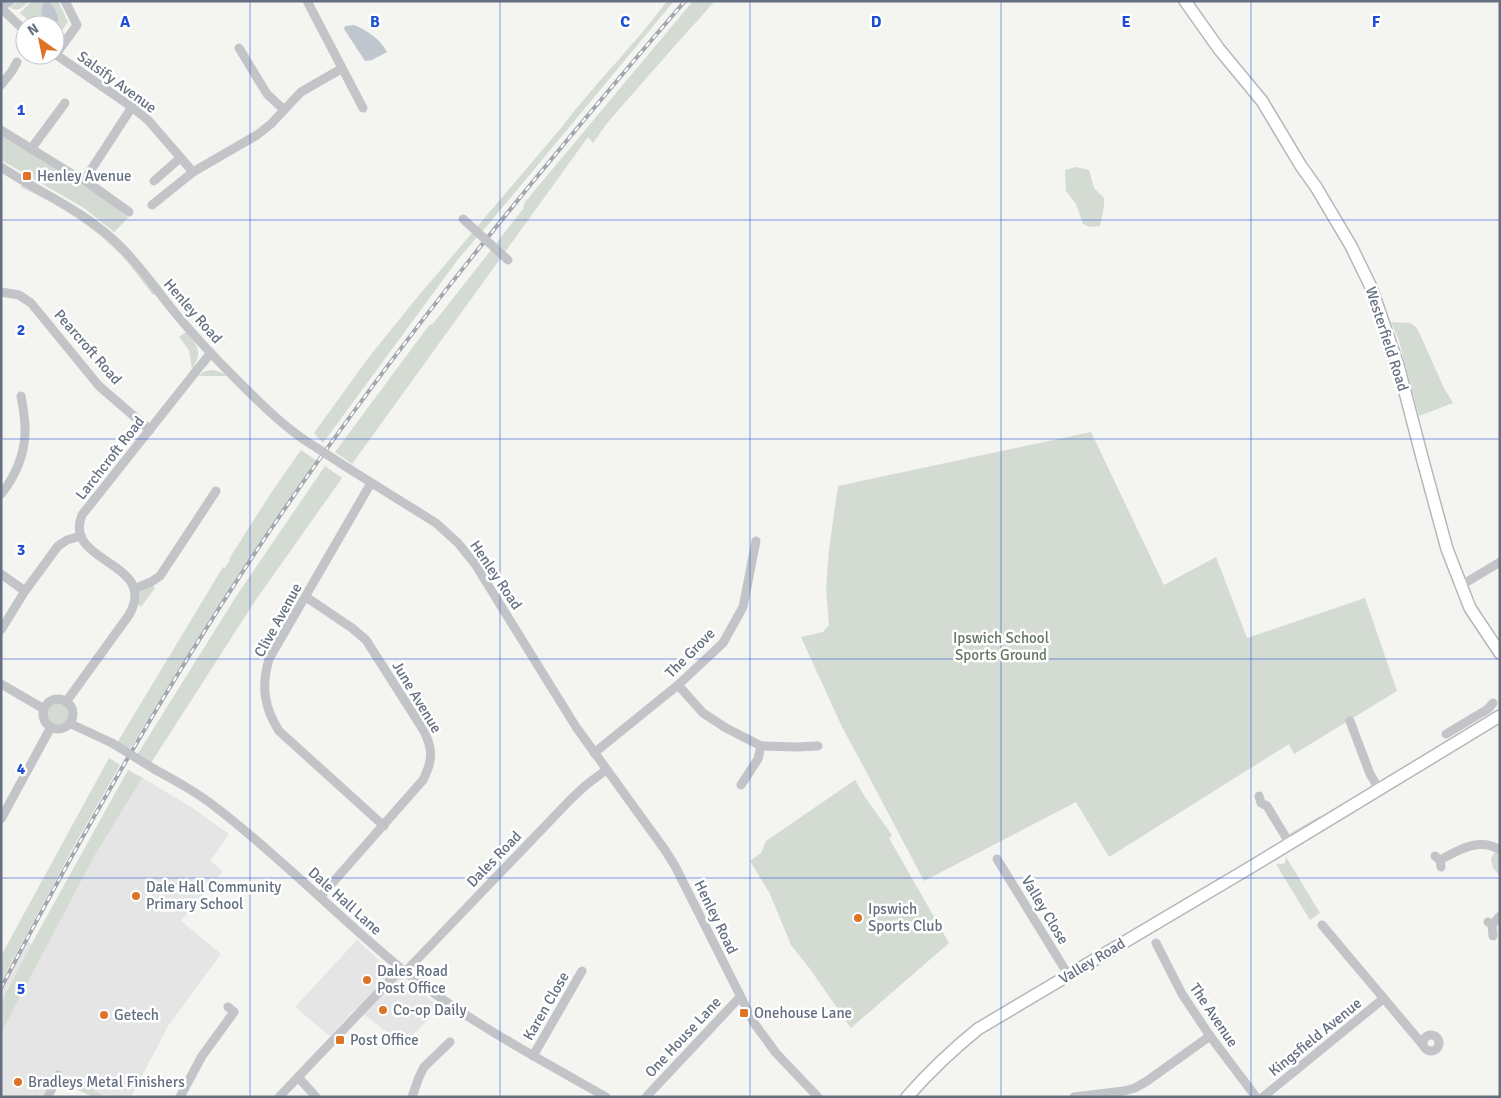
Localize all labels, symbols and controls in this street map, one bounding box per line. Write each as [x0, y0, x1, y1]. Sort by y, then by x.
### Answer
text: A [120, 12, 131, 32]
text: B [370, 12, 380, 32]
text: C [620, 12, 630, 32]
text: D [871, 12, 882, 32]
text: E [1121, 12, 1131, 32]
text: F [1372, 12, 1381, 32]
north arrow [15, 15, 65, 65]
text: N [24, 20, 42, 39]
street label: Salsify Avenue [74, 47, 160, 117]
text: 1 [17, 100, 26, 120]
place label: Henley Avenue [37, 167, 132, 185]
marker: Henley Avenue [21, 170, 33, 182]
street label: Henley Road [160, 275, 226, 347]
street label: Westerfield Road [1362, 285, 1412, 394]
street label: Pearcroft Road [50, 306, 126, 388]
text: 2 [17, 320, 25, 340]
street label: Larchcroft Road [72, 413, 148, 503]
street label: Henley Road [466, 537, 526, 613]
text: 3 [17, 540, 25, 560]
street label: Clive Avenue [250, 580, 306, 660]
street label: The Grove [661, 624, 719, 682]
park label: Ipswich School Sports Ground [953, 629, 1049, 664]
street label: June Avenue [388, 658, 446, 736]
text: 4 [17, 759, 26, 779]
street label: Dales Road [463, 827, 525, 891]
street label: Dale Hall Lane [304, 863, 386, 939]
street label: Valley Close [1017, 872, 1073, 948]
street label: Henley Road [690, 877, 742, 957]
place label: Dale Hall Community Primary School [146, 878, 281, 913]
marker: Dale Hall Community Primary School [130, 890, 142, 902]
place label: Ipswich Sports Club [868, 900, 943, 935]
marker: Ipswich Sports Club [852, 912, 864, 924]
street label: Valley Road [1056, 934, 1128, 988]
place label: Dales Road Post Office [377, 962, 448, 997]
street label: Karen Close [519, 969, 573, 1043]
marker: Dales Road Post Office [361, 974, 373, 986]
text: 5 [17, 979, 25, 999]
street label: The Avenue [1186, 980, 1242, 1050]
street label: One House Lane [641, 993, 725, 1081]
street label: Kingsfield Avenue [1265, 994, 1365, 1080]
place label: Co-op Daily [393, 1001, 467, 1019]
marker: Co-op Daily [377, 1004, 389, 1016]
place label: Onehouse Lane [754, 1004, 852, 1022]
place label: Getech [114, 1006, 159, 1024]
marker: Onehouse Lane [738, 1007, 750, 1019]
marker: Getech [98, 1009, 110, 1021]
place label: Post Office [350, 1031, 419, 1049]
marker: Post Office [334, 1034, 346, 1046]
place label: Bradleys Metal Finishers [28, 1073, 185, 1091]
marker: Bradleys Metal Finishers [12, 1076, 24, 1088]

